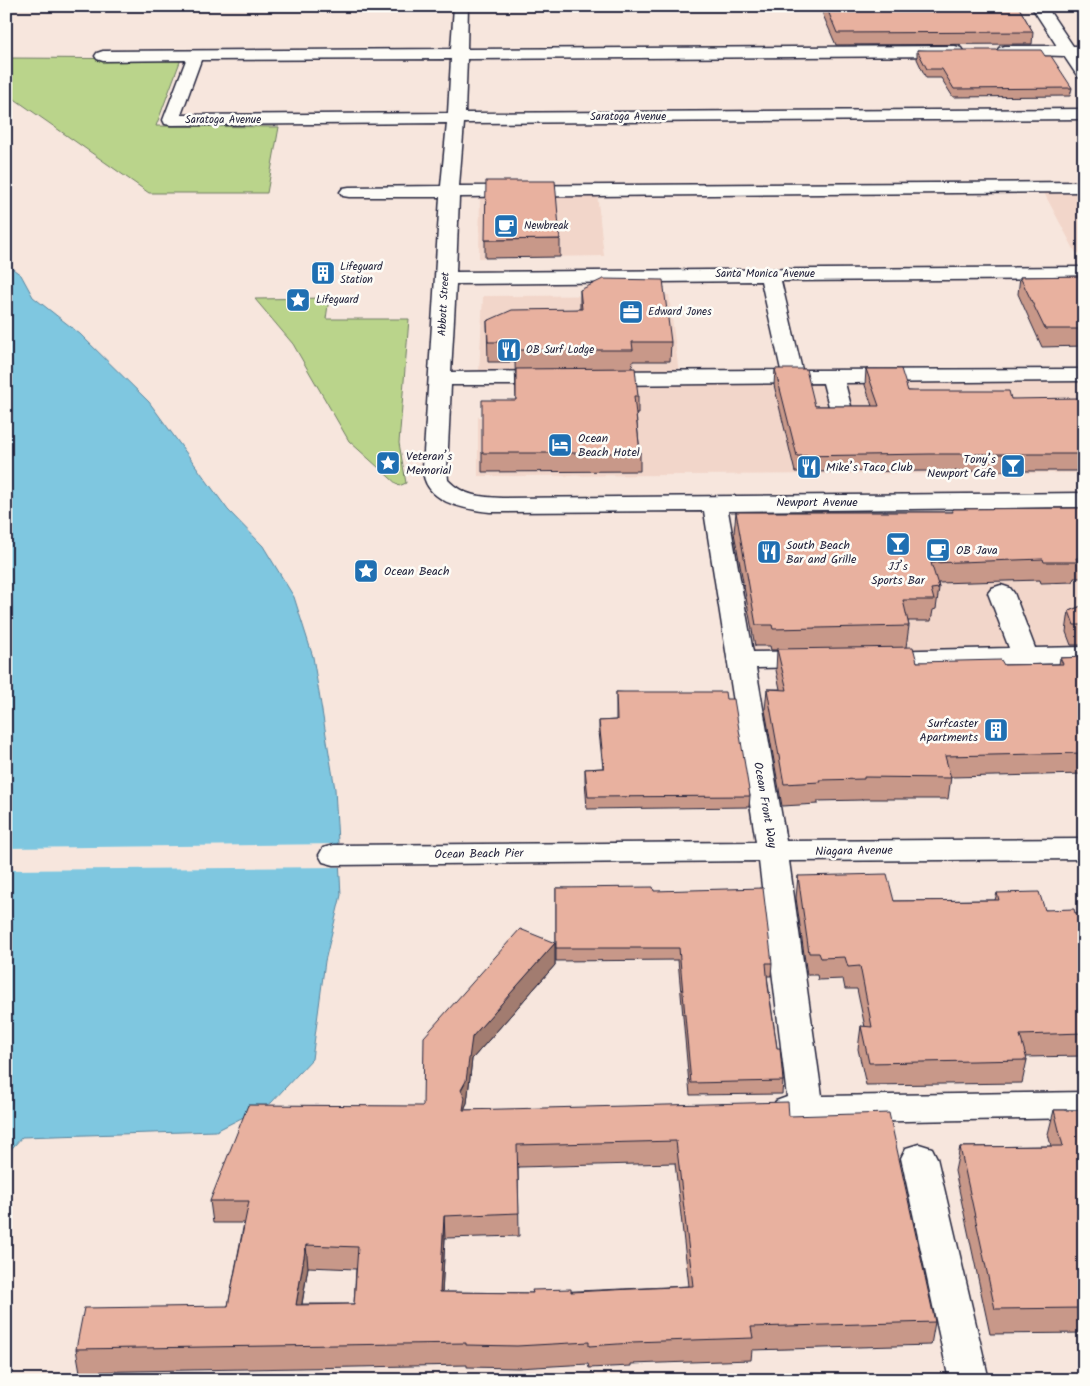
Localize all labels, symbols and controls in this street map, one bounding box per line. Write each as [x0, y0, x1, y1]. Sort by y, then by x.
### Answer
street label: Saratoga Avenue [590, 108, 666, 126]
street label: Saratoga Avenue [185, 111, 261, 129]
cafe icon: Newbreak [493, 213, 519, 239]
place label: Newbreak [524, 217, 569, 235]
place label: Lifeguard Station [340, 258, 383, 289]
building icon: Lifeguard Station [310, 260, 336, 286]
street label: Santa Monica Avenue [715, 265, 815, 283]
street label: Abbott Street [433, 271, 455, 336]
place icon: Lifeguard [285, 287, 311, 313]
place label: Lifeguard [316, 291, 359, 309]
office icon: Edward Jones [618, 299, 644, 325]
place label: Edward Jones [648, 303, 712, 321]
restaurant icon: OB Surf Lodge [496, 337, 522, 363]
place label: OB Surf Lodge [526, 341, 594, 359]
place label: Ocean Beach Hotel [578, 429, 640, 462]
hotel icon: Ocean Beach Hotel [547, 432, 573, 458]
place label: Veteran’s Memorial [406, 447, 452, 480]
place icon: Veteran’s Memorial [375, 450, 401, 476]
place label: Tony’s Newport Cafe [927, 450, 997, 483]
bar icon: Tony’s Newport Cafe [1000, 453, 1026, 479]
restaurant icon: Mike’s Taco Club [796, 454, 822, 480]
place label: Mike’s Taco Club [826, 458, 913, 477]
street label: Newport Avenue [776, 493, 858, 512]
bar icon: JJ’s Sports Bar [885, 531, 911, 557]
place label: South Beach Bar and Grille [786, 536, 857, 569]
cafe icon: OB Java [925, 537, 951, 563]
restaurant icon: South Beach Bar and Grille [756, 539, 782, 565]
place label: OB Java [956, 541, 998, 560]
place label: JJ’s Sports Bar [871, 557, 926, 590]
place icon: Ocean Beach [353, 558, 379, 584]
place label: Ocean Beach [384, 562, 449, 581]
place label: Surfcaster Apartments [920, 714, 979, 747]
building icon: Surfcaster Apartments [983, 717, 1009, 743]
street label: Ocean Front Way [748, 760, 782, 850]
street label: Niagara Avenue [815, 841, 894, 861]
street label: Ocean Beach Pier [434, 844, 525, 864]

